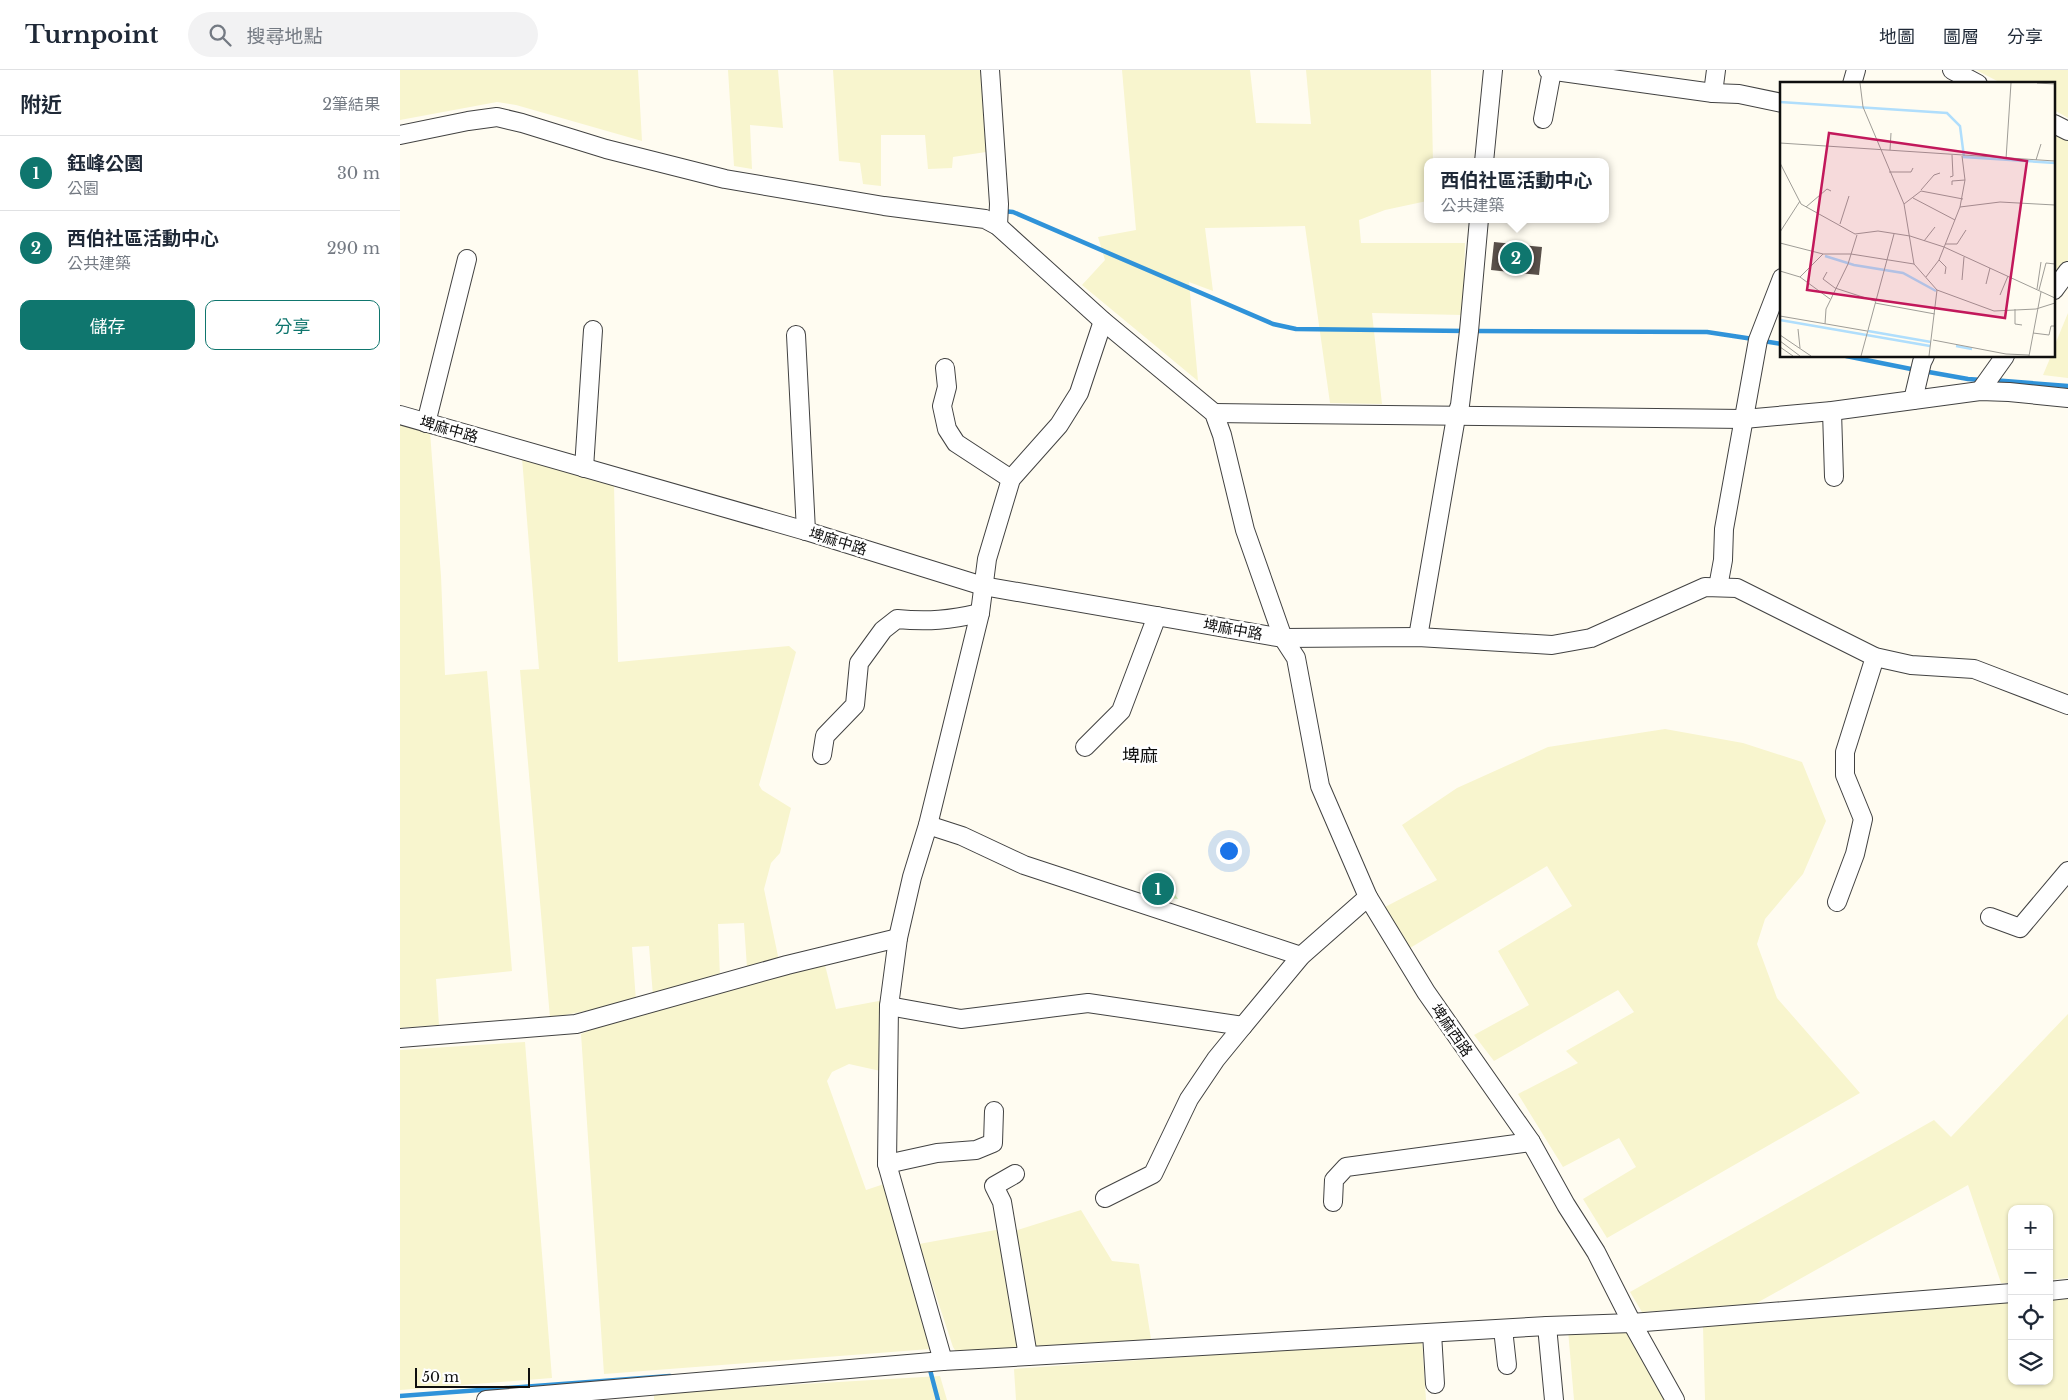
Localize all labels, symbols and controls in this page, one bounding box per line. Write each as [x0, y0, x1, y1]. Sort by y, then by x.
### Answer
search box [188, 12, 538, 57]
text: Turnpoint [25, 20, 158, 49]
icon: search [206, 21, 234, 49]
text: 搜尋地點 [246, 25, 322, 48]
text: 地圖 [1879, 26, 1915, 48]
text: 圖層 [1943, 26, 1979, 48]
text: 分享 [2007, 26, 2043, 48]
inset map [1780, 82, 2056, 358]
text: 附近 [20, 92, 62, 118]
text: 2筆結果 [322, 94, 380, 114]
text: 鈺峰公園 [67, 152, 143, 175]
popup [1424, 158, 1609, 223]
text: 1 [33, 163, 39, 183]
text: 30 m [337, 163, 380, 183]
text: 西伯社區活動中心 [1440, 169, 1593, 192]
text: 公園 [67, 178, 99, 198]
text: 公共建築 [1440, 195, 1505, 215]
text: 西伯社區活動中心 [67, 227, 219, 250]
text: 2 [31, 238, 41, 258]
text: 290 m [327, 238, 380, 258]
pin: 2 [1500, 239, 1532, 277]
text: 公共建築 [67, 253, 131, 273]
button: 儲存 [20, 300, 195, 350]
button: 分享 [205, 300, 380, 350]
street label: 埤麻中路 [418, 412, 480, 446]
street label: 埤麻中路 [807, 523, 869, 559]
street label: 埤麻中路 [1202, 614, 1264, 644]
district label: 埤麻 [1122, 745, 1158, 767]
your location [1216, 838, 1242, 864]
pin: 1 [1142, 870, 1174, 908]
street label: 埤麻西路 [1427, 1000, 1477, 1060]
map controls [2008, 1205, 2053, 1385]
button: + [2008, 1205, 2053, 1250]
button: − [2008, 1250, 2053, 1295]
button: locate [2008, 1295, 2053, 1340]
button: layers [2008, 1340, 2053, 1385]
scale bar [415, 1365, 530, 1388]
text: 50 m [422, 1368, 459, 1386]

